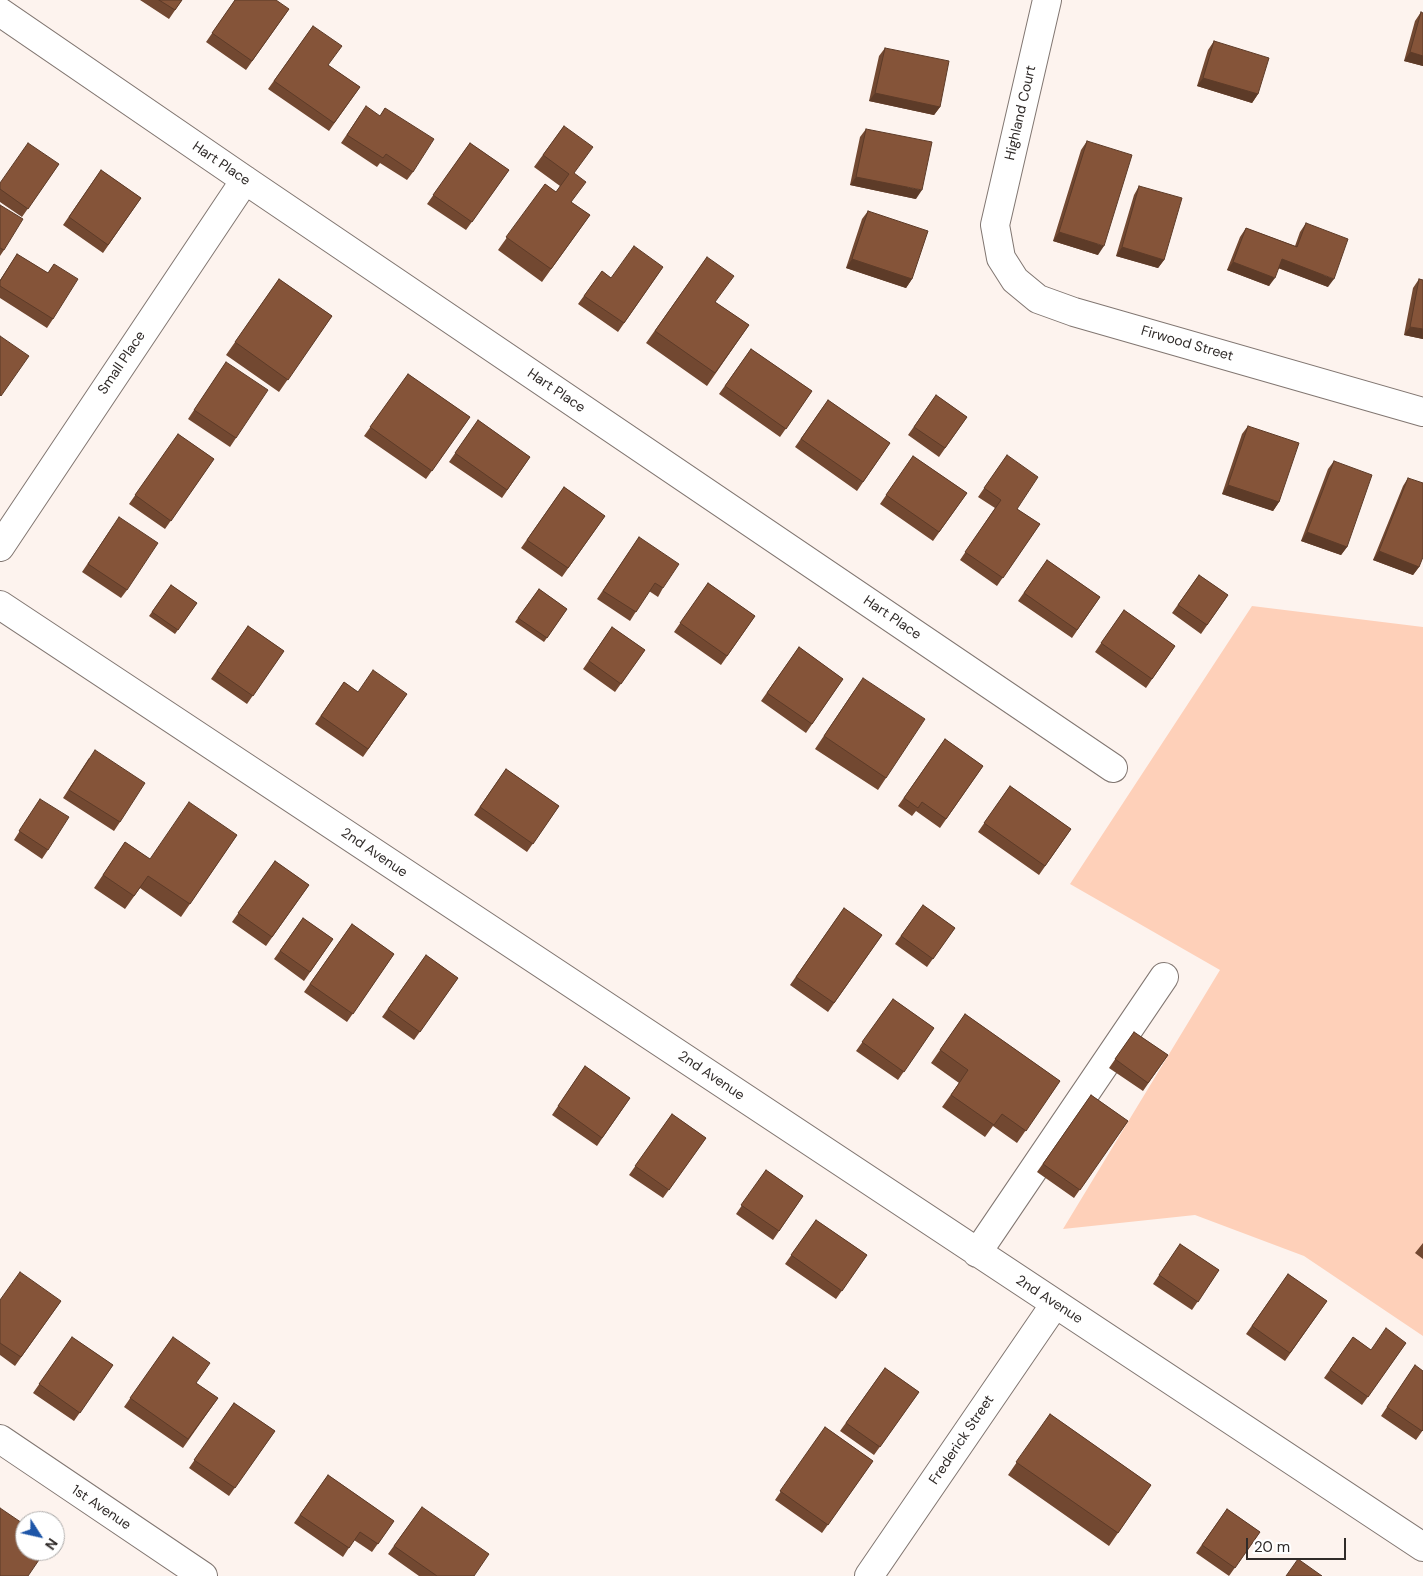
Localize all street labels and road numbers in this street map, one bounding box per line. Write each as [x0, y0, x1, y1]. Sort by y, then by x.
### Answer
street label: Highland Court [1002, 64, 1040, 162]
street label: Hart Place [189, 138, 253, 190]
street label: Firwood Street [1139, 323, 1235, 365]
street label: Small Place [95, 328, 149, 398]
street label: Hart Place [524, 365, 588, 417]
street label: Hart Place [860, 592, 924, 644]
street label: 2nd Avenue [338, 825, 410, 881]
street label: 2nd Avenue [675, 1048, 747, 1104]
street label: 2nd Avenue [1012, 1272, 1086, 1328]
street label: Frederick Street [926, 1392, 998, 1488]
street label: 1st Avenue [68, 1482, 134, 1534]

